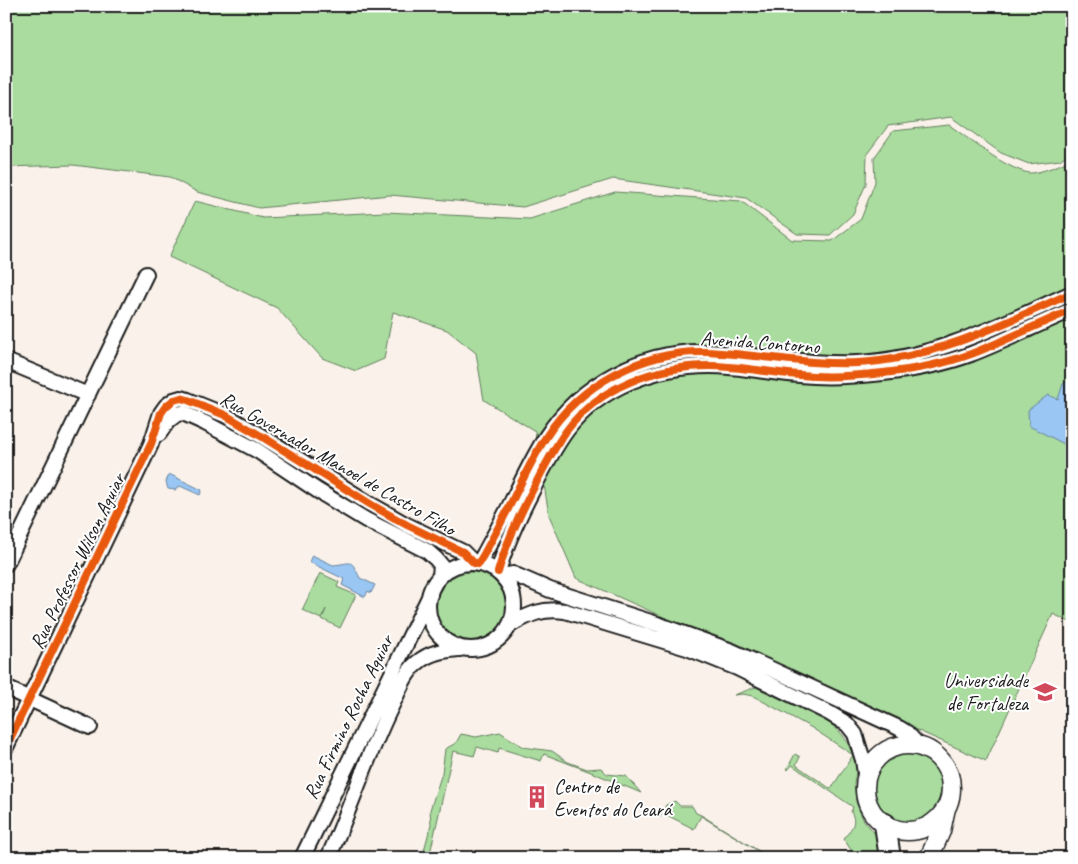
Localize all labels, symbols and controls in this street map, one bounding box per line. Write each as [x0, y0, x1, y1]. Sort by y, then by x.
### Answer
street label: Avenida Contorno [700, 326, 821, 359]
street label: Rua Governador Manoel de Castro Filho [216, 386, 462, 542]
street label: Rua Professor Wilson Aguiar [24, 468, 132, 653]
street label: Rua Firmino Rocha Aguiar [298, 630, 400, 803]
place label: Universidade de Fortaleza [944, 668, 1030, 716]
school or university icon: Universidade de Fortaleza [1032, 679, 1058, 705]
place label: Centro de Eventos do Ceará [554, 774, 674, 822]
building icon: Centro de Eventos do Ceará [524, 784, 550, 810]

